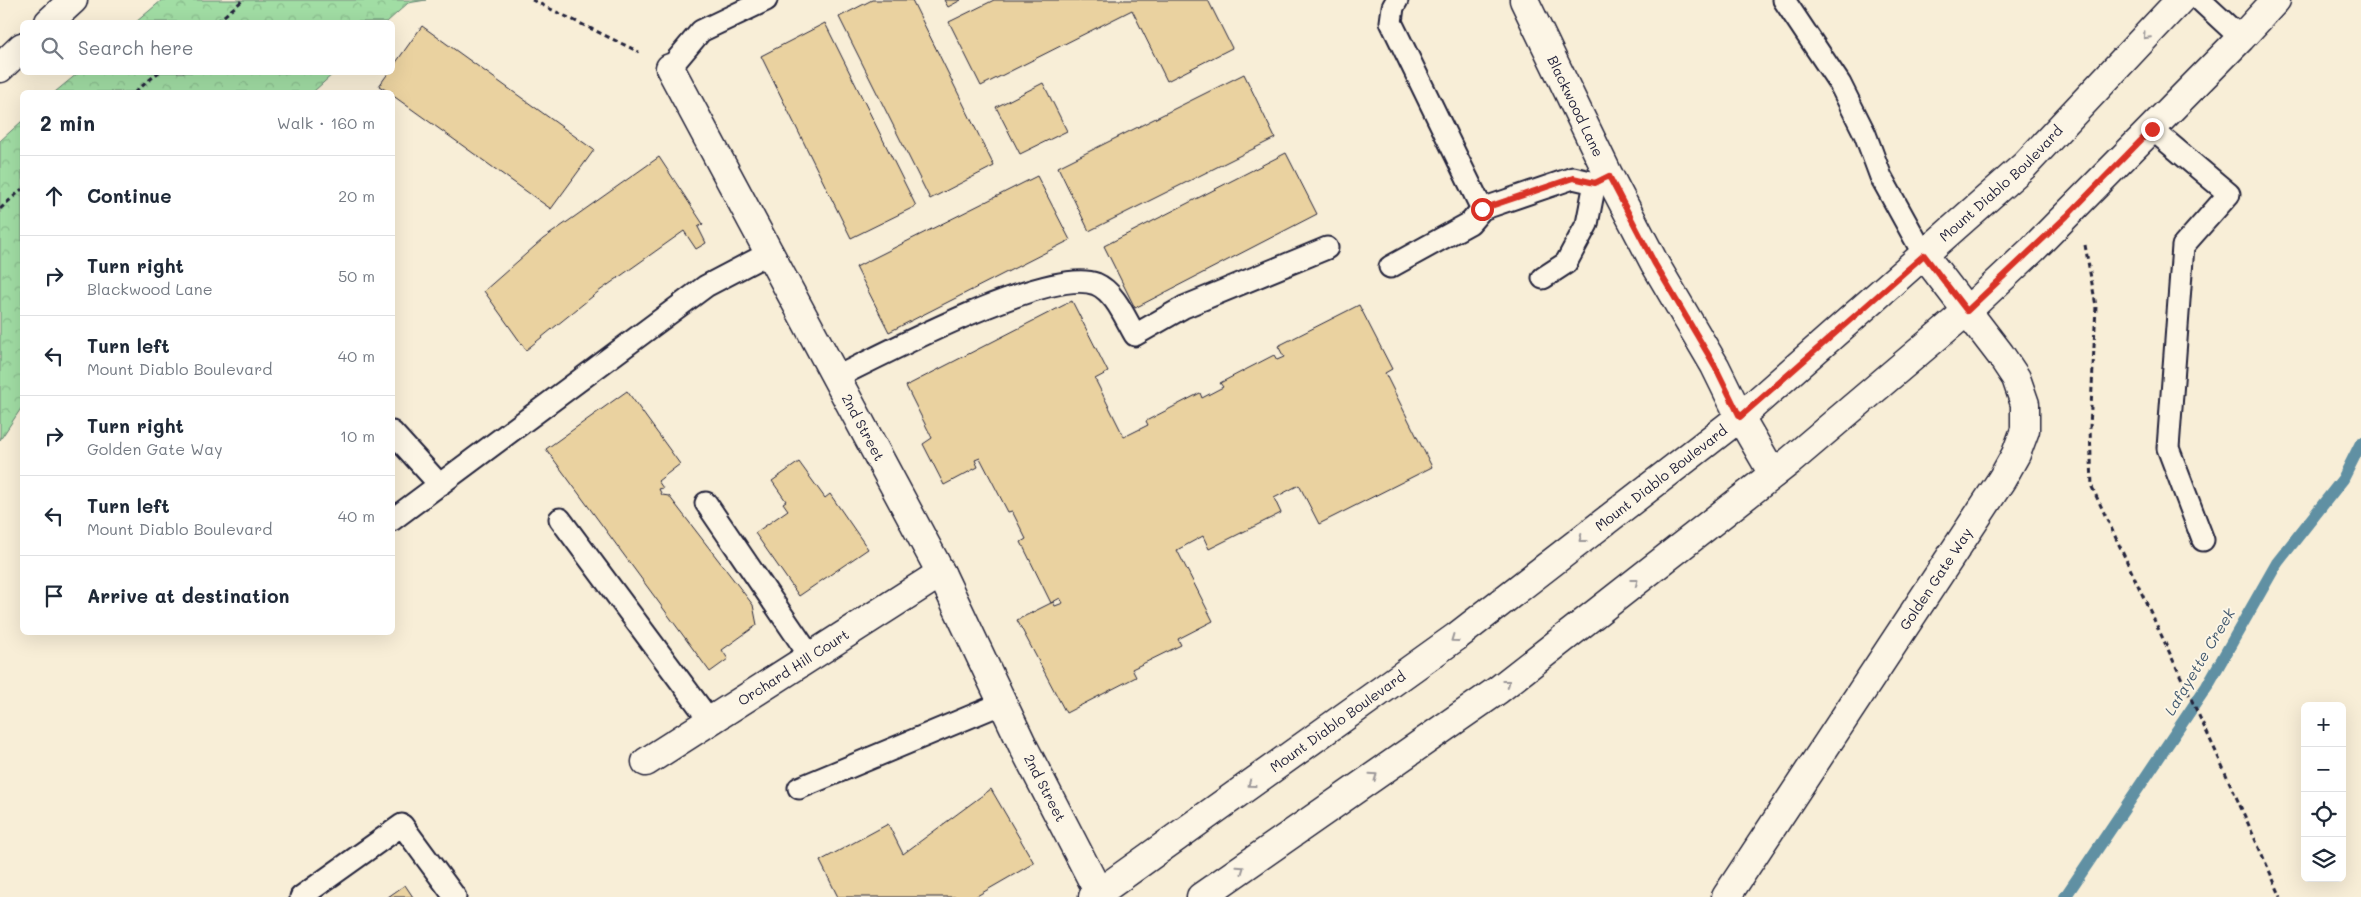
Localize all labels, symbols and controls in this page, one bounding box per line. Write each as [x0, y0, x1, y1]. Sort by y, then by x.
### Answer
search box [20, 20, 395, 75]
one-way arrow [2143, 30, 2152, 39]
icon: search [38, 34, 66, 62]
text: Search here [78, 35, 194, 60]
street label: Blackwood Lane [1543, 52, 1608, 160]
text: 2 min [40, 109, 95, 136]
text: Walk · 160 m [277, 112, 375, 133]
route end [2141, 118, 2164, 141]
street label: Mount Diablo Boulevard [1935, 121, 2067, 246]
icon: ahead [40, 182, 68, 210]
text: Continue [87, 183, 172, 208]
text: 20 m [338, 185, 375, 206]
route start [1471, 198, 1494, 221]
text: Turn right [87, 253, 184, 278]
icon: right [40, 262, 68, 290]
text: 50 m [338, 265, 375, 286]
text: Blackwood Lane [87, 278, 213, 299]
text: Turn left [87, 333, 170, 358]
icon: left [40, 342, 68, 370]
text: 40 m [338, 345, 375, 366]
text: Mount Diablo Boulevard [87, 358, 272, 379]
street label: 2nd Street [838, 390, 889, 464]
text: Turn right [87, 413, 184, 438]
street label: Mount Diablo Boulevard [1591, 420, 1731, 535]
icon: right [40, 422, 68, 450]
text: 10 m [340, 425, 375, 446]
text: Golden Gate Way [87, 438, 223, 459]
text: Turn left [87, 493, 170, 518]
icon: left [40, 502, 68, 530]
text: 40 m [338, 505, 375, 526]
text: Mount Diablo Boulevard [87, 518, 272, 539]
street label: Golden Gate Way [1895, 524, 1976, 634]
one-way arrow [1578, 533, 1588, 542]
one-way arrow [1629, 580, 1638, 588]
icon: arrive [40, 582, 68, 610]
text: Arrive at destination [87, 583, 290, 608]
water label: Lafayette Creek [2159, 603, 2240, 719]
street label: Orchard Hill Court [734, 625, 852, 710]
one-way arrow [1451, 633, 1460, 641]
street label: Mount Diablo Boulevard [1266, 666, 1409, 776]
one-way arrow [1501, 680, 1510, 688]
map controls [2301, 702, 2346, 882]
button: + [2301, 702, 2346, 747]
button: − [2301, 747, 2346, 792]
street label: 2nd Street [1020, 751, 1071, 825]
one-way arrow [1369, 773, 1378, 782]
one-way arrow [1247, 778, 1256, 787]
button: locate [2301, 792, 2346, 837]
button: layers [2301, 837, 2346, 882]
one-way arrow [1235, 866, 1245, 875]

